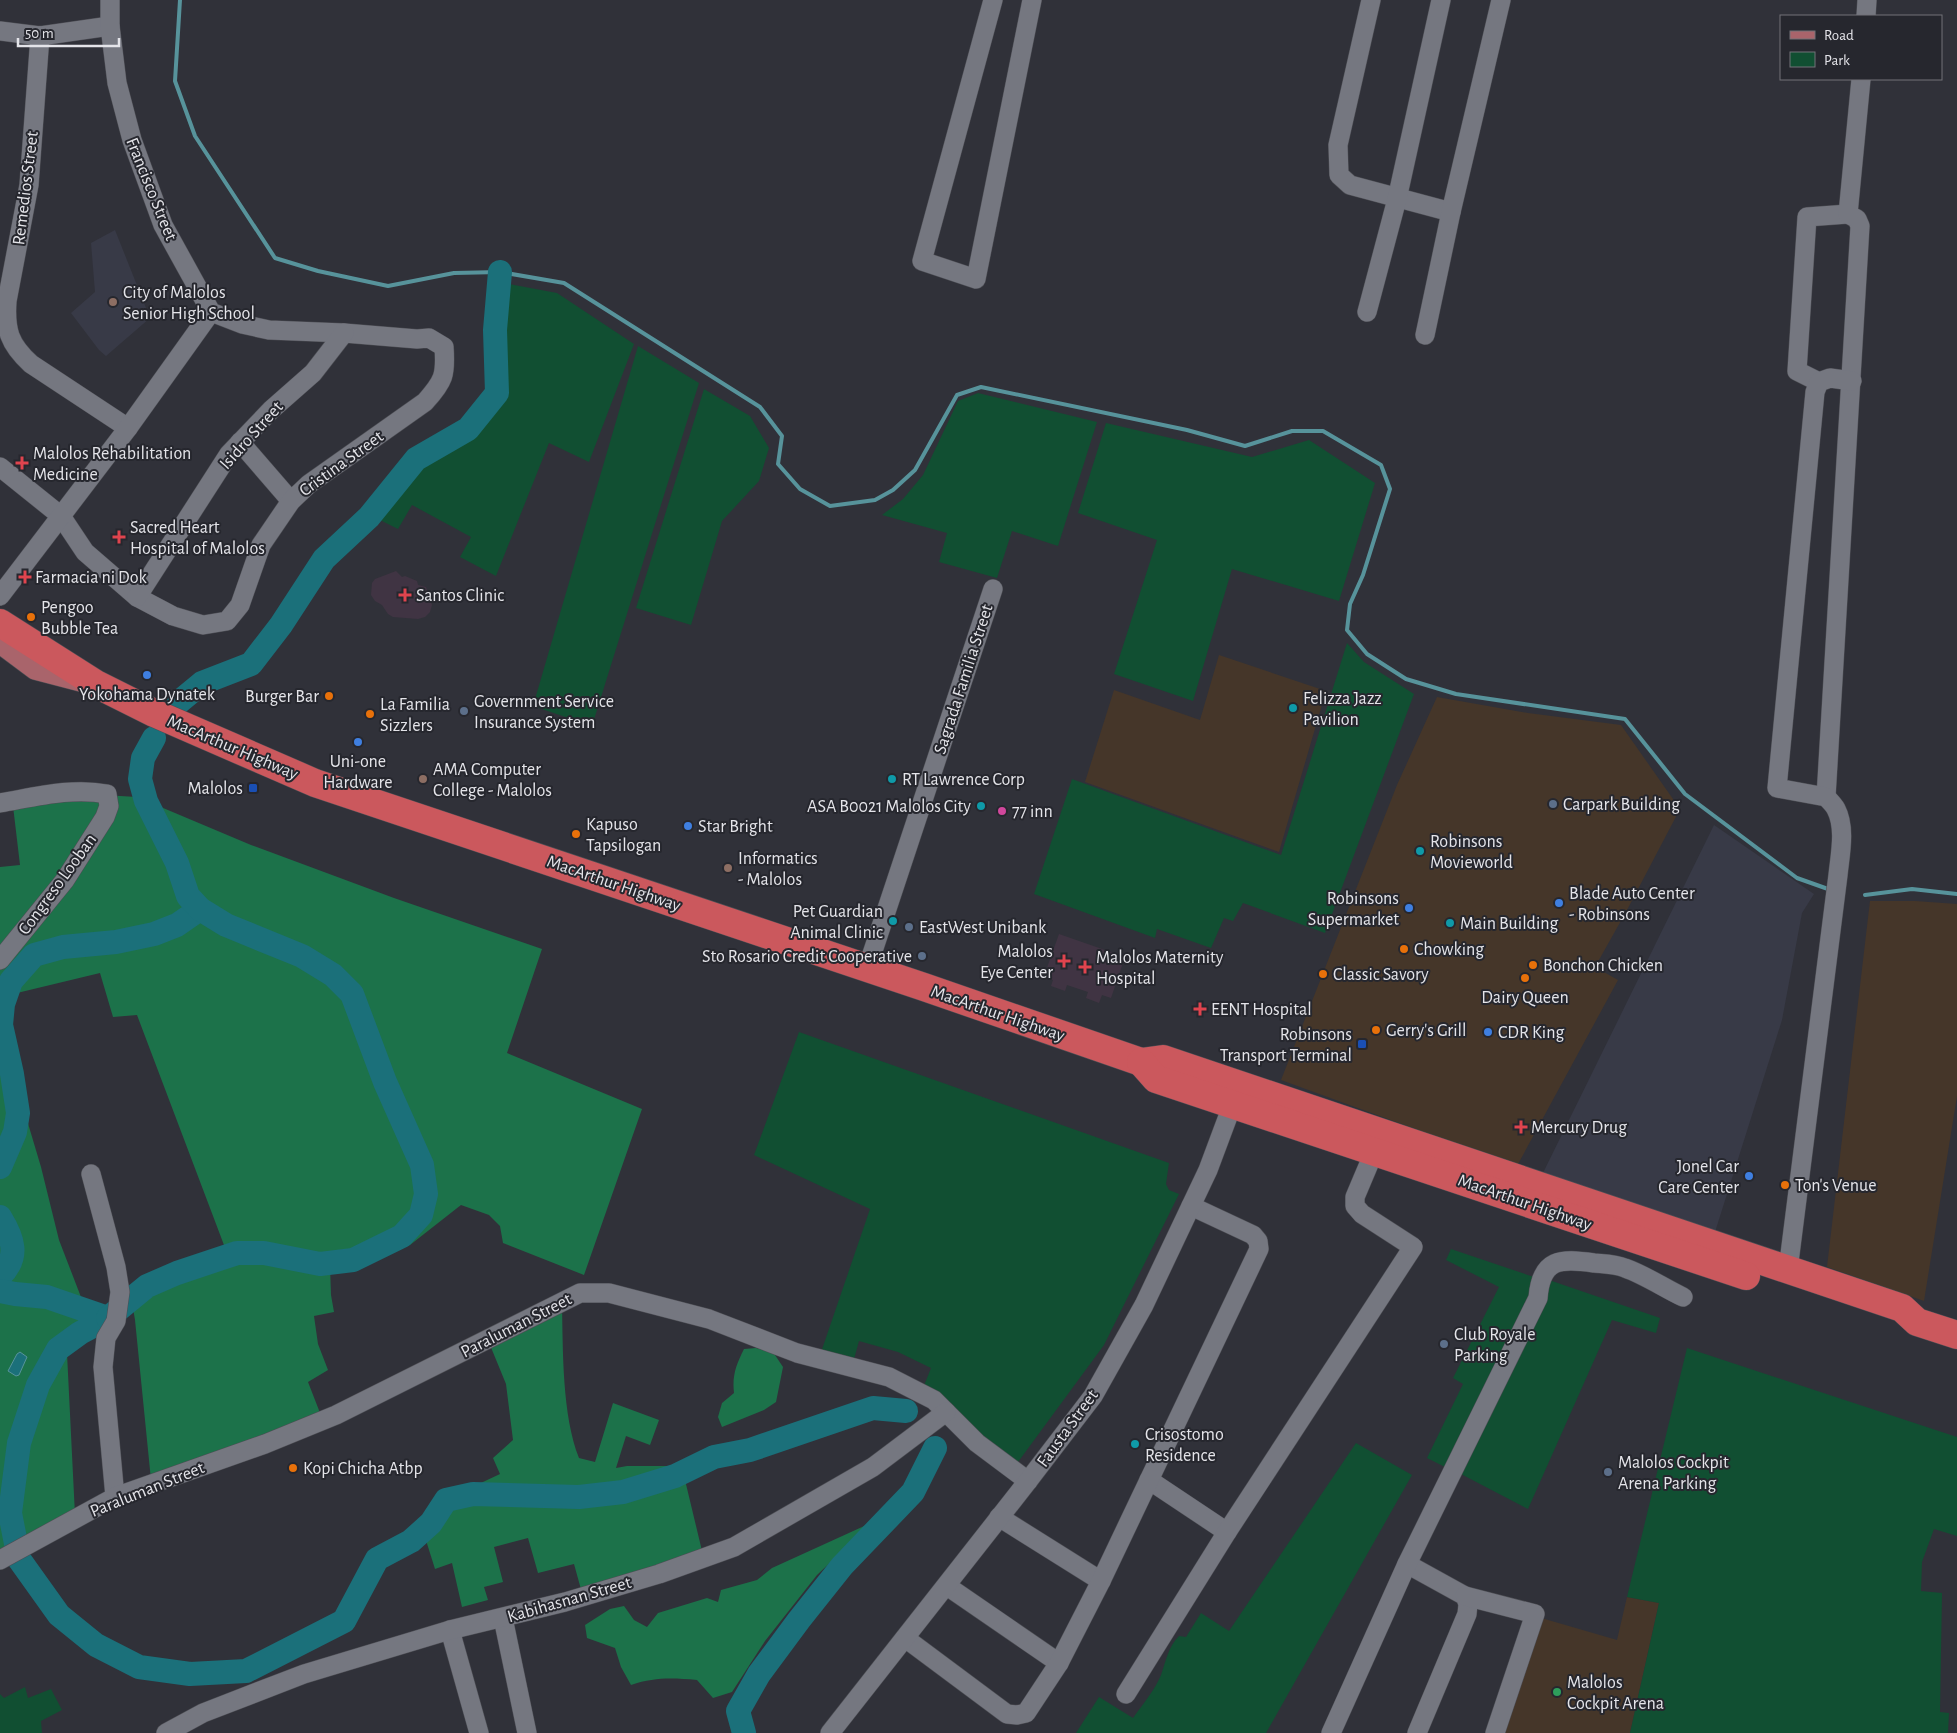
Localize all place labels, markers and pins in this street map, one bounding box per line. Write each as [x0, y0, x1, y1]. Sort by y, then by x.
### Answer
place label: City of Malolos Senior High School [123, 284, 255, 323]
marker: City of Malolos Senior High School [107, 296, 119, 308]
place label: Malolos Rehabilitation Medicine [33, 445, 191, 484]
marker: Malolos Rehabilitation Medicine [15, 456, 29, 470]
place label: Sacred Heart Hospital of Malolos [130, 519, 265, 558]
marker: Sacred Heart Hospital of Malolos [112, 530, 126, 544]
place label: Farmacia ni Dok [35, 569, 148, 587]
marker: Farmacia ni Dok [19, 571, 31, 583]
place label: Santos Clinic [416, 587, 504, 605]
marker: Santos Clinic [398, 588, 412, 602]
place label: Pengoo Bubble Tea [41, 599, 118, 638]
marker: Pengoo Bubble Tea [25, 611, 37, 623]
marker: Yokohama Dynatek [141, 669, 153, 681]
place label: Yokohama Dynatek [79, 686, 216, 704]
place label: Burger Bar [245, 688, 319, 706]
marker: Burger Bar [323, 690, 335, 702]
place label: Felizza Jazz Pavilion [1303, 690, 1382, 729]
place label: Government Service Insurance System [474, 693, 614, 732]
place label: La Familia Sizzlers [380, 696, 450, 735]
marker: Felizza Jazz Pavilion [1287, 702, 1299, 714]
marker: Government Service Insurance System [458, 705, 470, 717]
marker: La Familia Sizzlers [364, 708, 376, 720]
marker: Uni-one Hardware [352, 736, 364, 748]
place label: Uni-one Hardware [323, 753, 393, 792]
place label: AMA Computer College - Malolos [433, 761, 552, 800]
place label: RT Lawrence Corp [902, 771, 1025, 789]
marker: AMA Computer College - Malolos [417, 773, 429, 785]
marker: RT Lawrence Corp [886, 773, 898, 785]
place label: Malolos [187, 780, 243, 798]
marker: Malolos [247, 782, 259, 794]
place label: Carpark Building [1563, 796, 1680, 814]
place label: ASA B0021 Malolos City [807, 798, 971, 816]
marker: Carpark Building [1547, 798, 1559, 810]
marker: ASA B0021 Malolos City [975, 800, 987, 812]
place label: 77 inn [1012, 803, 1053, 821]
marker: 77 inn [996, 805, 1008, 817]
place label: Kapuso Tapsilogan [586, 816, 661, 855]
place label: Star Bright [698, 818, 773, 836]
marker: Star Bright [682, 820, 694, 832]
marker: Kapuso Tapsilogan [570, 828, 582, 840]
place label: Robinsons Movieworld [1430, 833, 1513, 872]
marker: Robinsons Movieworld [1414, 845, 1426, 857]
place label: Informatics - Malolos [738, 850, 818, 889]
marker: Informatics - Malolos [722, 862, 734, 874]
place label: Blade Auto Center - Robinsons [1569, 885, 1695, 924]
place label: Robinsons Supermarket [1308, 890, 1399, 929]
marker: Blade Auto Center - Robinsons [1553, 897, 1565, 909]
marker: Robinsons Supermarket [1403, 902, 1415, 914]
place label: Pet Guardian Animal Clinic [790, 903, 883, 942]
marker: Pet Guardian Animal Clinic [887, 915, 899, 927]
place label: Main Building [1460, 915, 1559, 933]
marker: Main Building [1444, 917, 1456, 929]
place label: EastWest Unibank [919, 919, 1047, 937]
marker: EastWest Unibank [903, 921, 915, 933]
place label: Chowking [1414, 941, 1484, 959]
place label: Malolos Eye Center [980, 943, 1053, 982]
marker: Chowking [1398, 943, 1410, 955]
place label: Sto Rosario Credit Cooperative [702, 948, 912, 966]
place label: Malolos Maternity Hospital [1096, 949, 1224, 988]
marker: Sto Rosario Credit Cooperative [916, 950, 928, 962]
marker: Malolos Eye Center [1057, 954, 1071, 968]
place label: Bonchon Chicken [1543, 957, 1663, 975]
marker: Bonchon Chicken [1527, 959, 1539, 971]
marker: Malolos Maternity Hospital [1078, 960, 1092, 974]
place label: Classic Savory [1333, 966, 1429, 984]
marker: Classic Savory [1317, 968, 1329, 980]
marker: Dairy Queen [1519, 972, 1531, 984]
place label: Dairy Queen [1481, 989, 1569, 1007]
place label: EENT Hospital [1211, 1001, 1312, 1019]
marker: EENT Hospital [1193, 1002, 1207, 1016]
place label: Gerry's Grill [1386, 1022, 1466, 1040]
marker: Gerry's Grill [1370, 1024, 1382, 1036]
place label: CDR King [1498, 1024, 1564, 1042]
place label: Robinsons Transport Terminal [1220, 1026, 1352, 1065]
marker: CDR King [1482, 1026, 1494, 1038]
marker: Robinsons Transport Terminal [1356, 1038, 1368, 1050]
place label: Mercury Drug [1531, 1119, 1627, 1137]
marker: Mercury Drug [1515, 1121, 1527, 1133]
place label: Jonel Car Care Center [1658, 1158, 1739, 1197]
marker: Jonel Car Care Center [1743, 1170, 1755, 1182]
place label: Ton's Venue [1795, 1177, 1876, 1195]
marker: Ton's Venue [1779, 1179, 1791, 1191]
place label: Club Royale Parking [1454, 1326, 1536, 1365]
marker: Club Royale Parking [1438, 1338, 1450, 1350]
place label: Crisostomo Residence [1145, 1426, 1224, 1465]
marker: Crisostomo Residence [1129, 1438, 1141, 1450]
place label: Malolos Cockpit Arena Parking [1618, 1454, 1729, 1493]
place label: Kopi Chicha Atbp [303, 1460, 423, 1478]
marker: Kopi Chicha Atbp [287, 1462, 299, 1474]
marker: Malolos Cockpit Arena Parking [1602, 1466, 1614, 1478]
place label: Malolos Cockpit Arena [1567, 1674, 1664, 1713]
marker: Malolos Cockpit Arena [1551, 1686, 1563, 1698]

